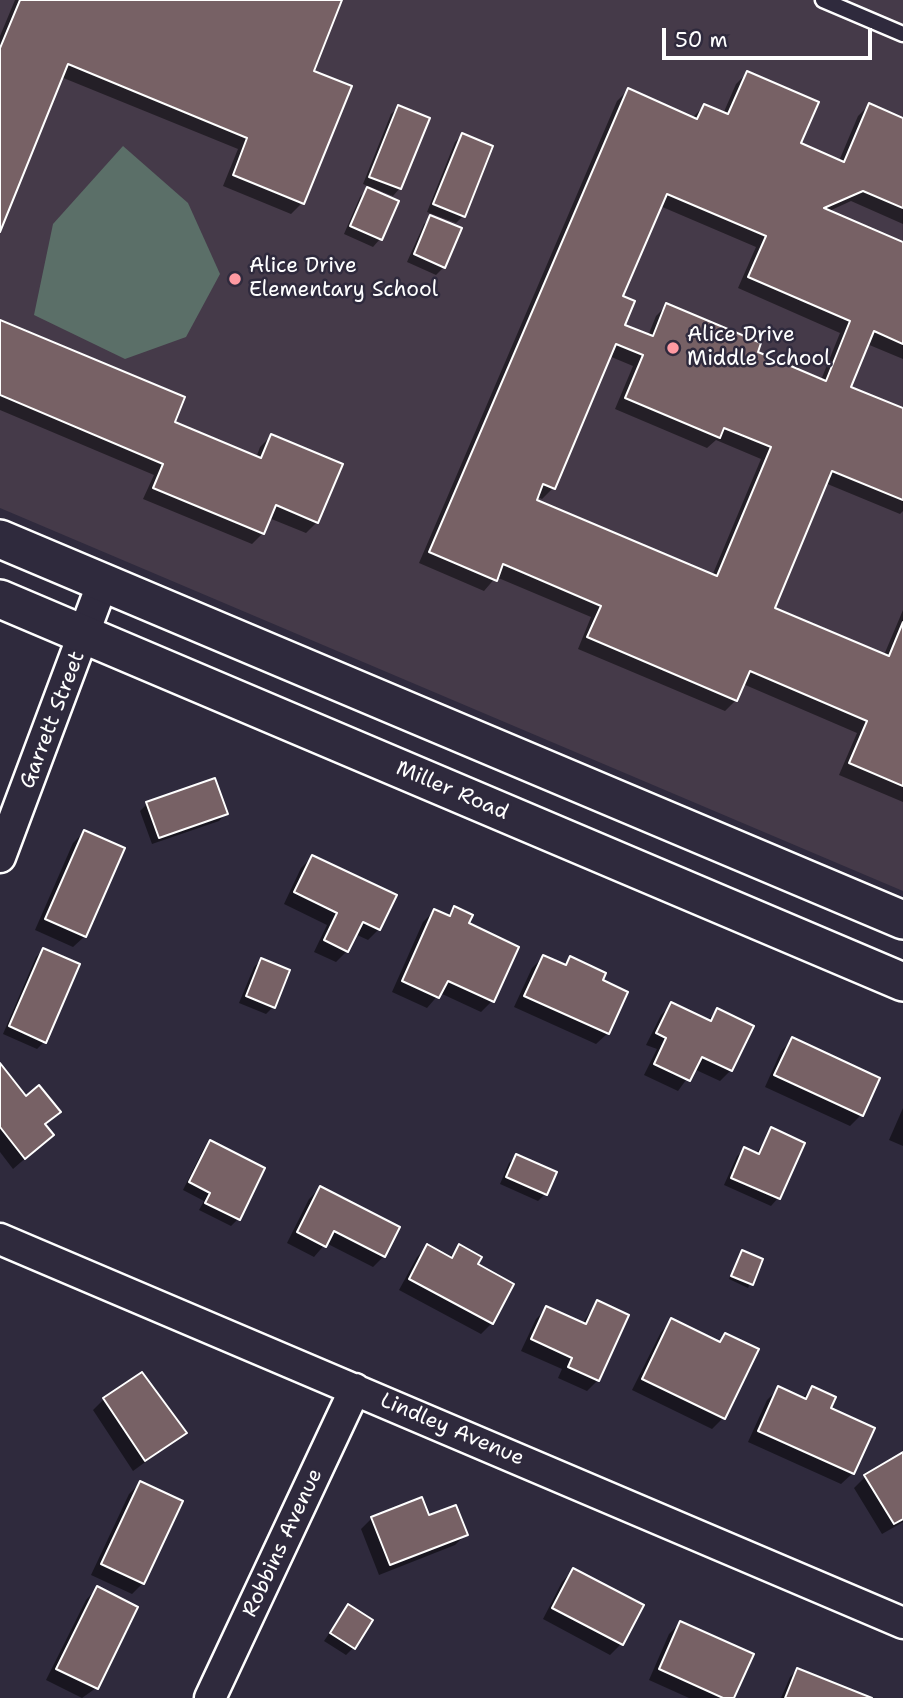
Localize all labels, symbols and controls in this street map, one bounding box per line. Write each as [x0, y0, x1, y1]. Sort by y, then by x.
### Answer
scale bar [665, 14, 875, 58]
text: 50 m [675, 26, 728, 54]
place label: Alice Drive Elementary School [249, 254, 438, 304]
marker: Alice Drive Elementary School [227, 271, 243, 287]
place label: Alice Drive Middle School [687, 323, 830, 373]
marker: Alice Drive Middle School [665, 340, 681, 356]
street label: Garrett Street [15, 648, 91, 792]
street label: Miller Road [392, 756, 512, 826]
street label: Lindley Avenue [376, 1388, 528, 1472]
street label: Robbins Avenue [238, 1465, 328, 1621]

